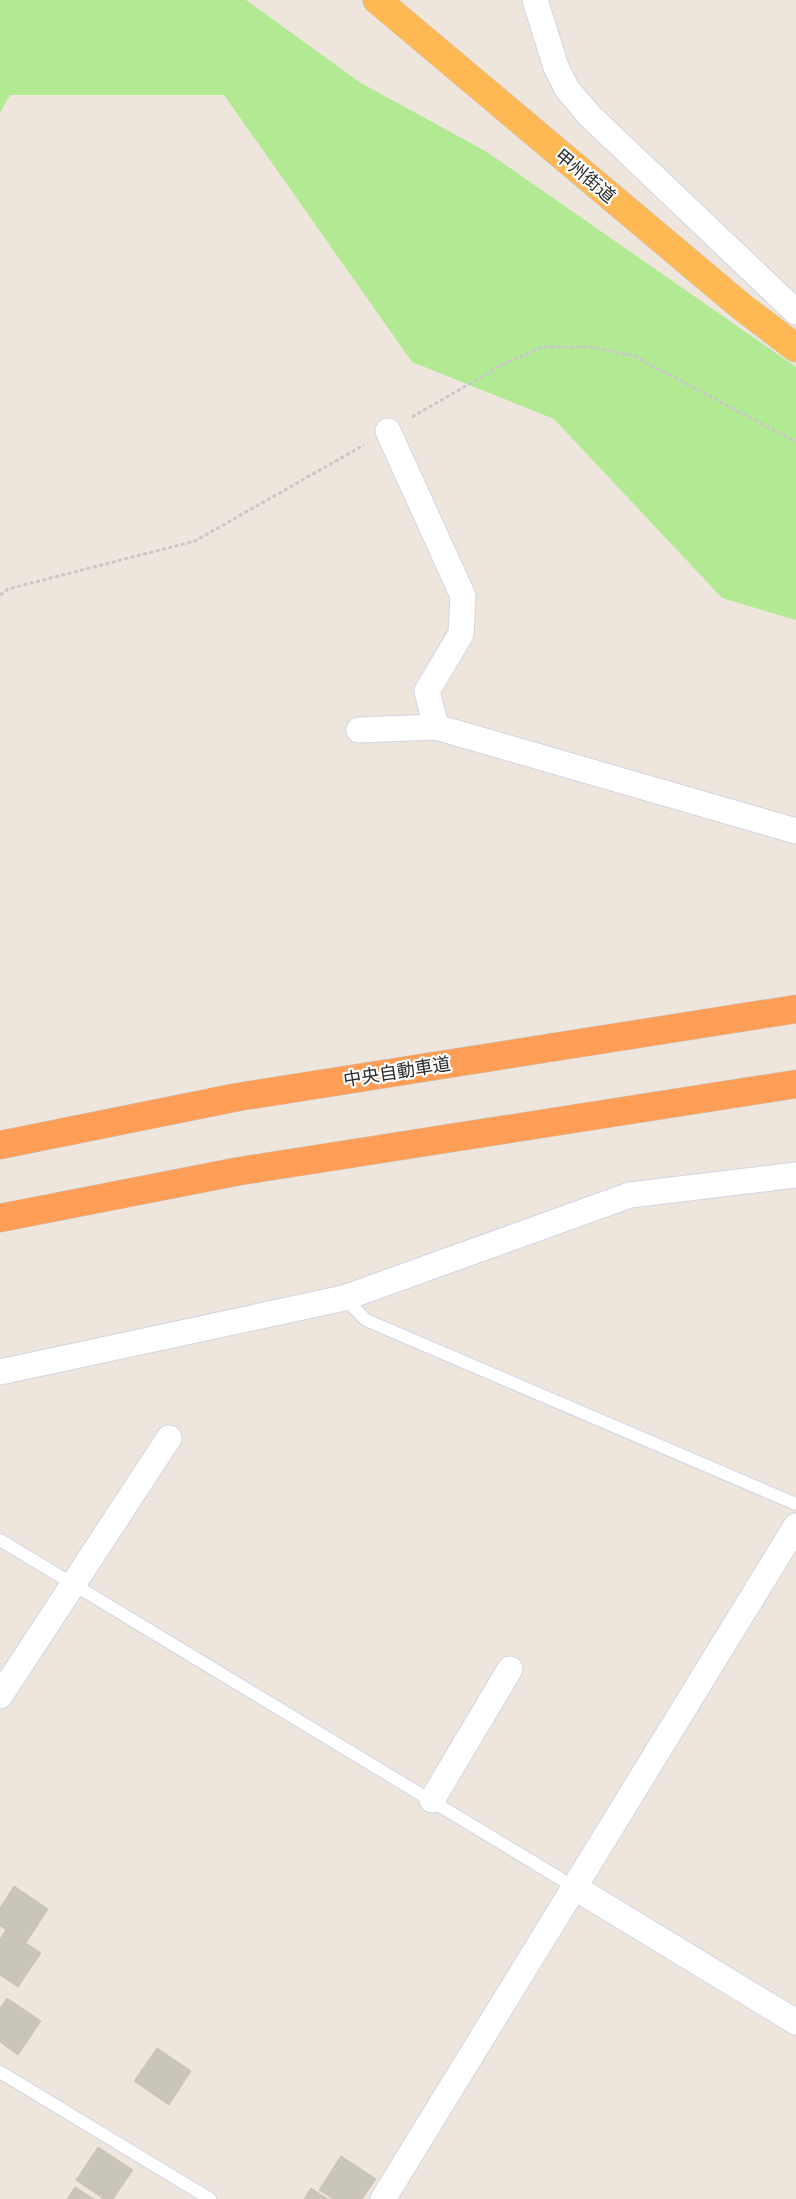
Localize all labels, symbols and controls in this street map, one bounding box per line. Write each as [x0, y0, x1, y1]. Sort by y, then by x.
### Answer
street label: 甲州街道 [550, 143, 621, 208]
street label: 中央自動車道 [342, 1051, 452, 1091]

